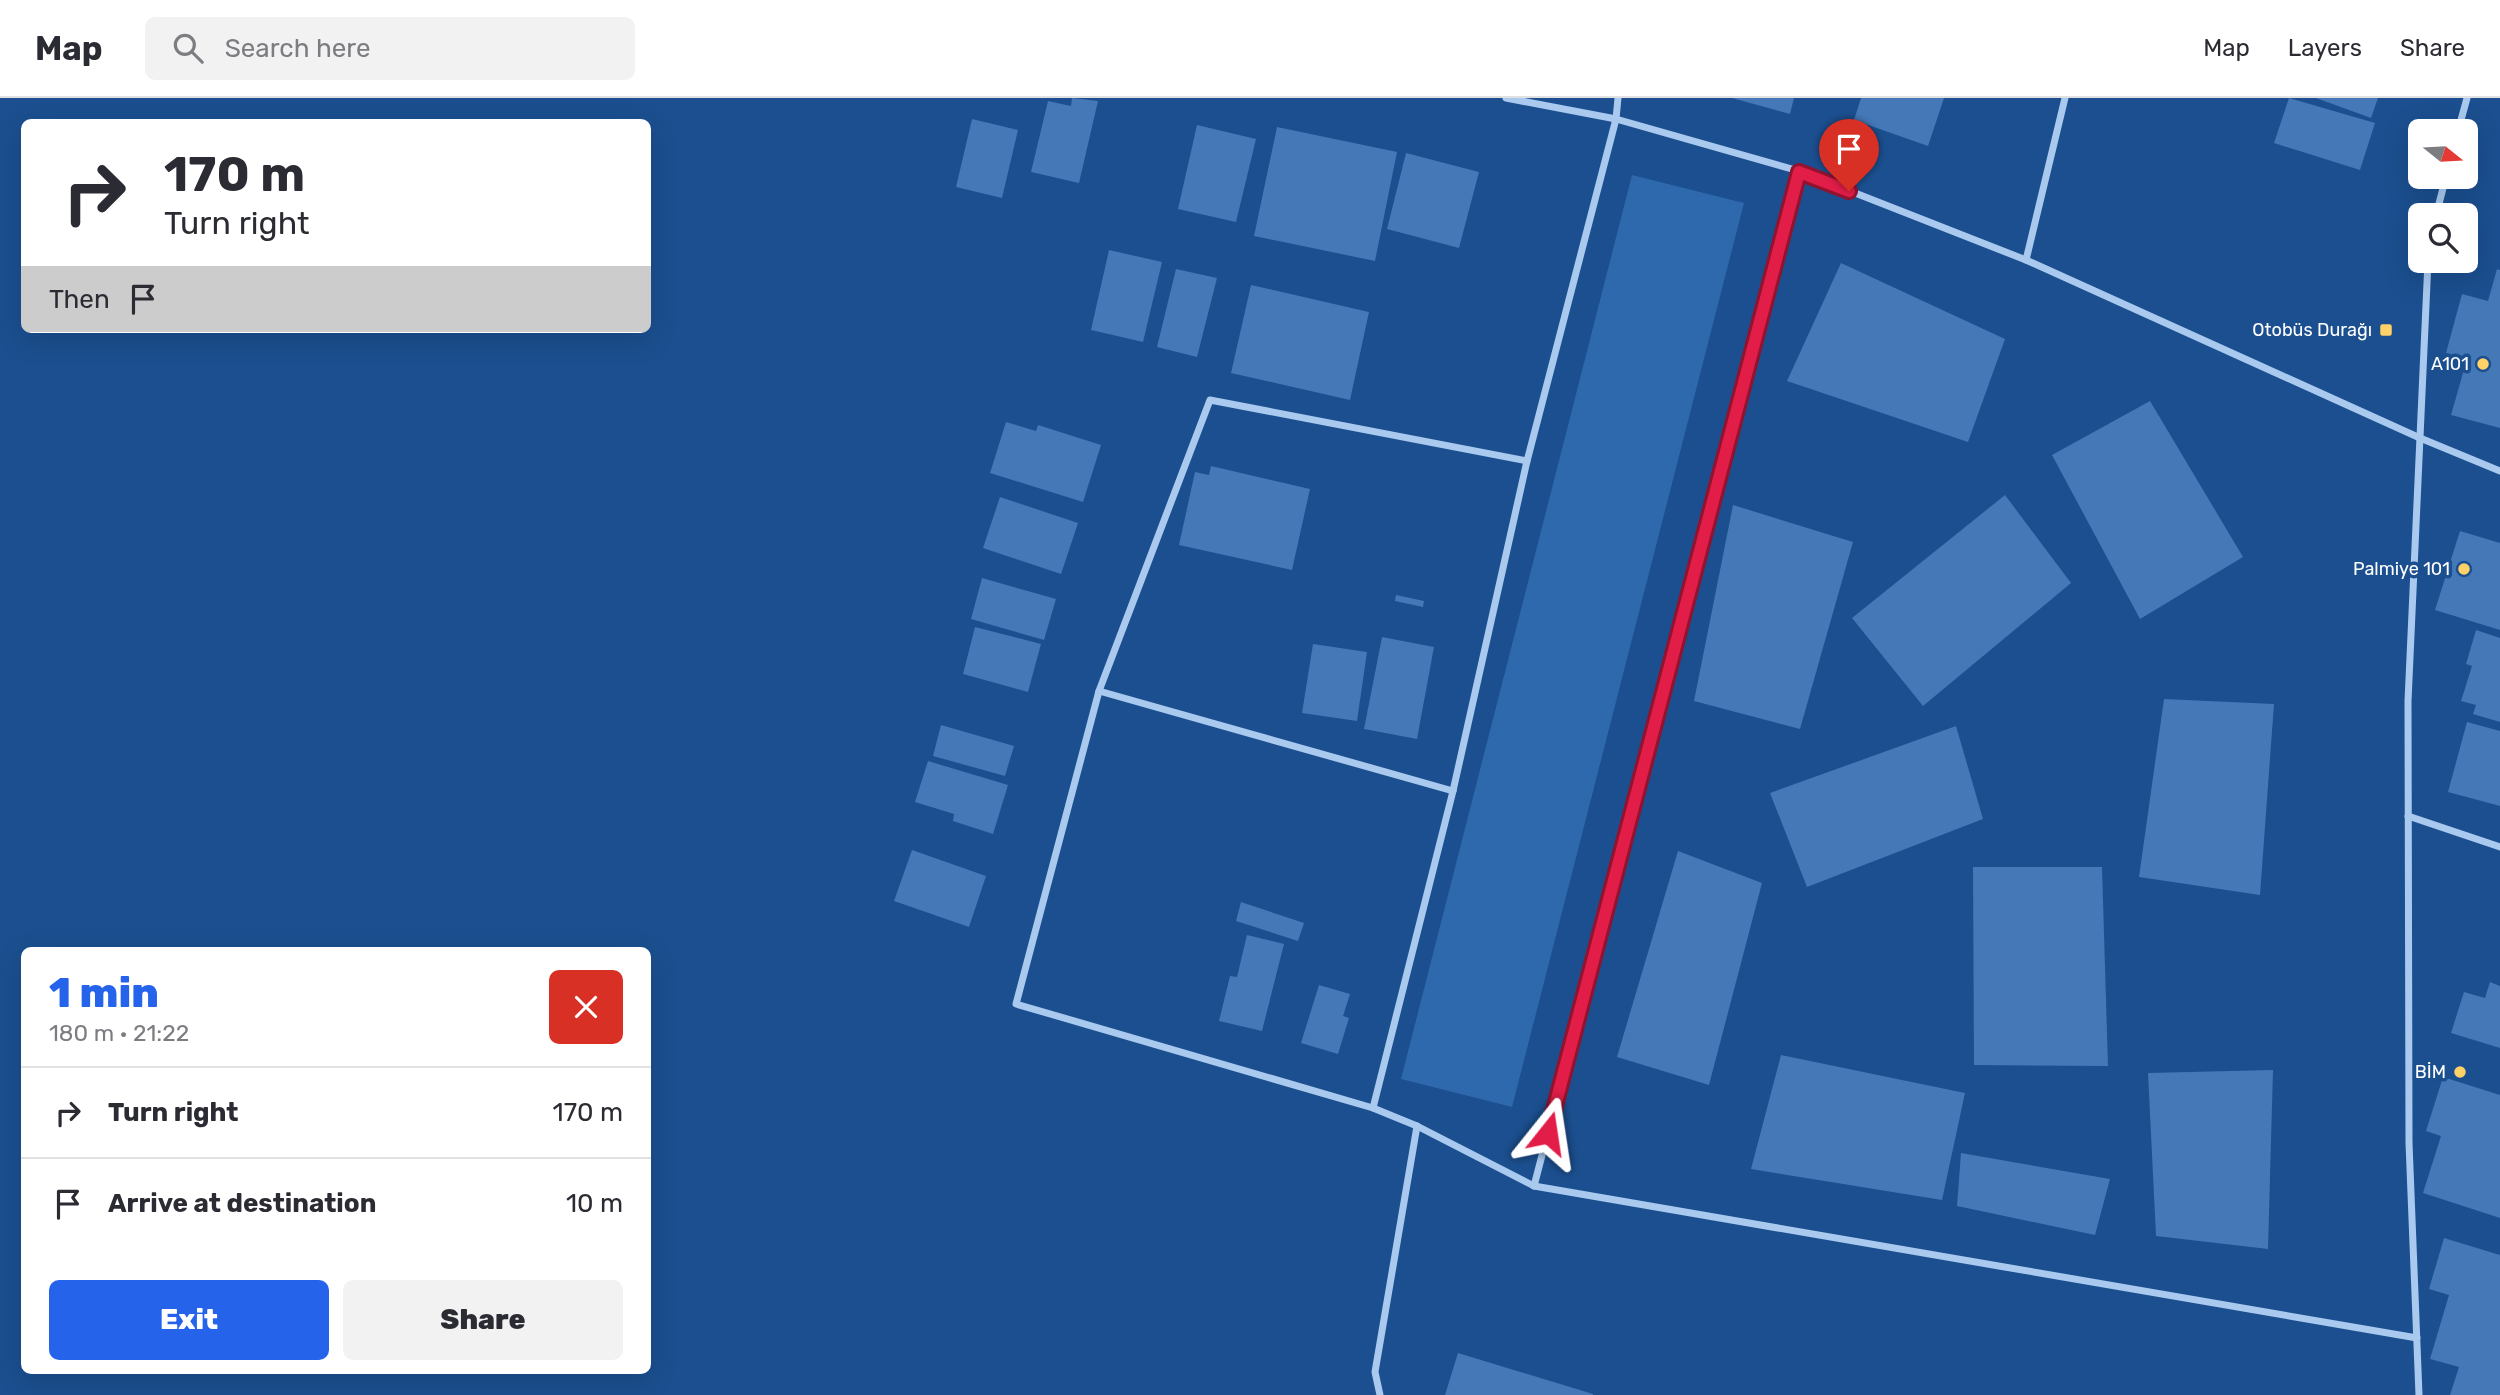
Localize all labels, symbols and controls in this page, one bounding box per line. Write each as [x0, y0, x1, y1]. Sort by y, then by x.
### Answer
search box [145, 17, 635, 80]
text: Map [35, 29, 103, 68]
icon: search [169, 29, 207, 67]
text: Search here [225, 33, 370, 64]
text: Map [2203, 34, 2250, 62]
text: Layers [2288, 34, 2362, 62]
text: Share [2400, 34, 2465, 62]
pin [1819, 119, 1879, 191]
north arrow [2408, 119, 2478, 189]
map controls [2408, 119, 2478, 273]
icon: arrive [1830, 130, 1868, 168]
text: 170 m [164, 145, 305, 203]
icon: right [49, 147, 140, 238]
button: search [2408, 203, 2478, 273]
text: Turn right [164, 204, 309, 242]
icon: arrive [124, 280, 162, 318]
text: Then [49, 284, 110, 315]
place label: Otobüs Durağı [2252, 319, 2372, 341]
marker: Otobüs Durağı [2378, 322, 2394, 338]
place label: A101 [2431, 353, 2469, 375]
marker: A101 [2475, 356, 2491, 372]
place label: Palmiye 101 [2353, 558, 2450, 580]
marker: Palmiye 101 [2456, 561, 2472, 577]
text: 1 min [49, 968, 159, 1018]
button: close [549, 970, 623, 1044]
text: 180 m · 21:22 [49, 1019, 189, 1047]
place label: BİM [2415, 1061, 2446, 1083]
marker: BİM [2452, 1064, 2468, 1080]
icon: right [49, 1094, 87, 1132]
position arrow [1511, 1096, 1585, 1170]
text: Turn right [108, 1097, 238, 1128]
text: 170 m [553, 1097, 623, 1128]
icon: arrive [49, 1185, 87, 1223]
text: Arrive at destination [108, 1188, 376, 1219]
text: 10 m [566, 1188, 623, 1219]
button: Exit [49, 1280, 329, 1360]
button: Share [343, 1280, 623, 1360]

